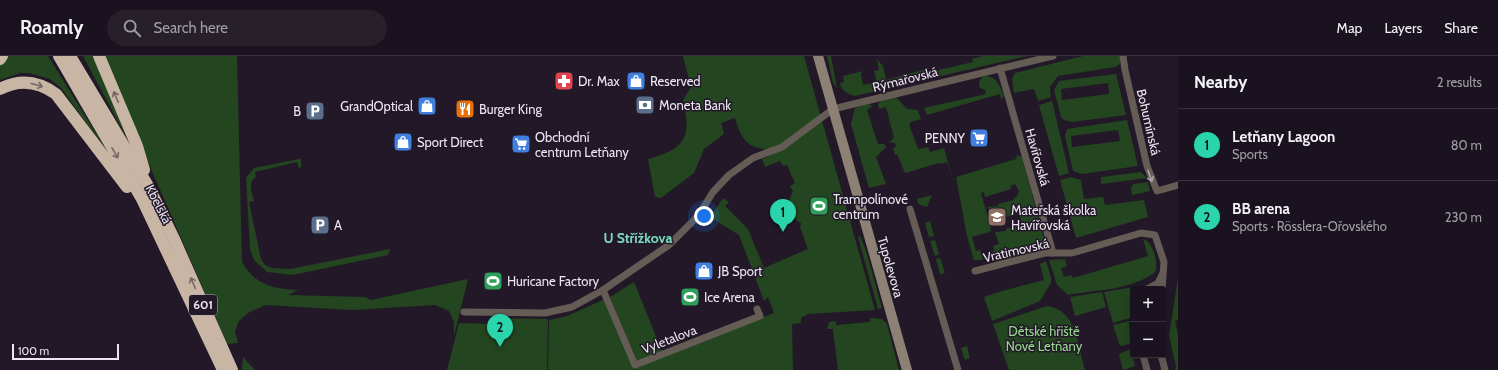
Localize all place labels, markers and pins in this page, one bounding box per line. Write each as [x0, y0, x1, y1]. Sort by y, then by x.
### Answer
pharmacy icon: Dr. Max [553, 70, 575, 92]
shop icon: Reserved [625, 70, 647, 92]
place label: Dr. Max [578, 73, 620, 89]
place label: Reserved [650, 73, 701, 89]
bank icon: Moneta Bank [634, 94, 656, 116]
shop icon: GrandOptical [416, 95, 438, 117]
place label: Moneta Bank [659, 97, 731, 113]
place label: GrandOptical [340, 98, 413, 114]
restaurant icon: Burger King [454, 98, 476, 120]
parking icon: B [304, 100, 326, 122]
place label: Burger King [479, 101, 542, 117]
place label: B [293, 103, 301, 119]
supermarket icon: PENNY [968, 127, 990, 149]
place label: Obchodní centrum Letňany [535, 129, 629, 160]
place label: PENNY [925, 130, 966, 146]
shop icon: Sport Direct [392, 131, 414, 153]
supermarket icon: Obchodní centrum Letňany [510, 133, 532, 155]
place label: Sport Direct [417, 134, 484, 150]
place label: Trampolínové centrum [833, 191, 908, 222]
sports icon: Trampolínové centrum [808, 195, 830, 217]
pin: 1 [770, 199, 796, 232]
place label: Mateřská školka Havířovská [1011, 202, 1097, 233]
school or university icon: Mateřská školka Havířovská [986, 206, 1008, 228]
parking icon: A [309, 214, 331, 236]
place label: A [334, 217, 342, 233]
shop icon: JB Sport [693, 260, 715, 282]
place label: JB Sport [717, 263, 763, 279]
sports icon: Huricane Factory [482, 270, 504, 292]
place label: Huricane Factory [507, 273, 599, 289]
sports icon: Ice Arena [679, 286, 701, 308]
place label: Ice Arena [704, 289, 755, 305]
pin: 2 [487, 314, 513, 347]

